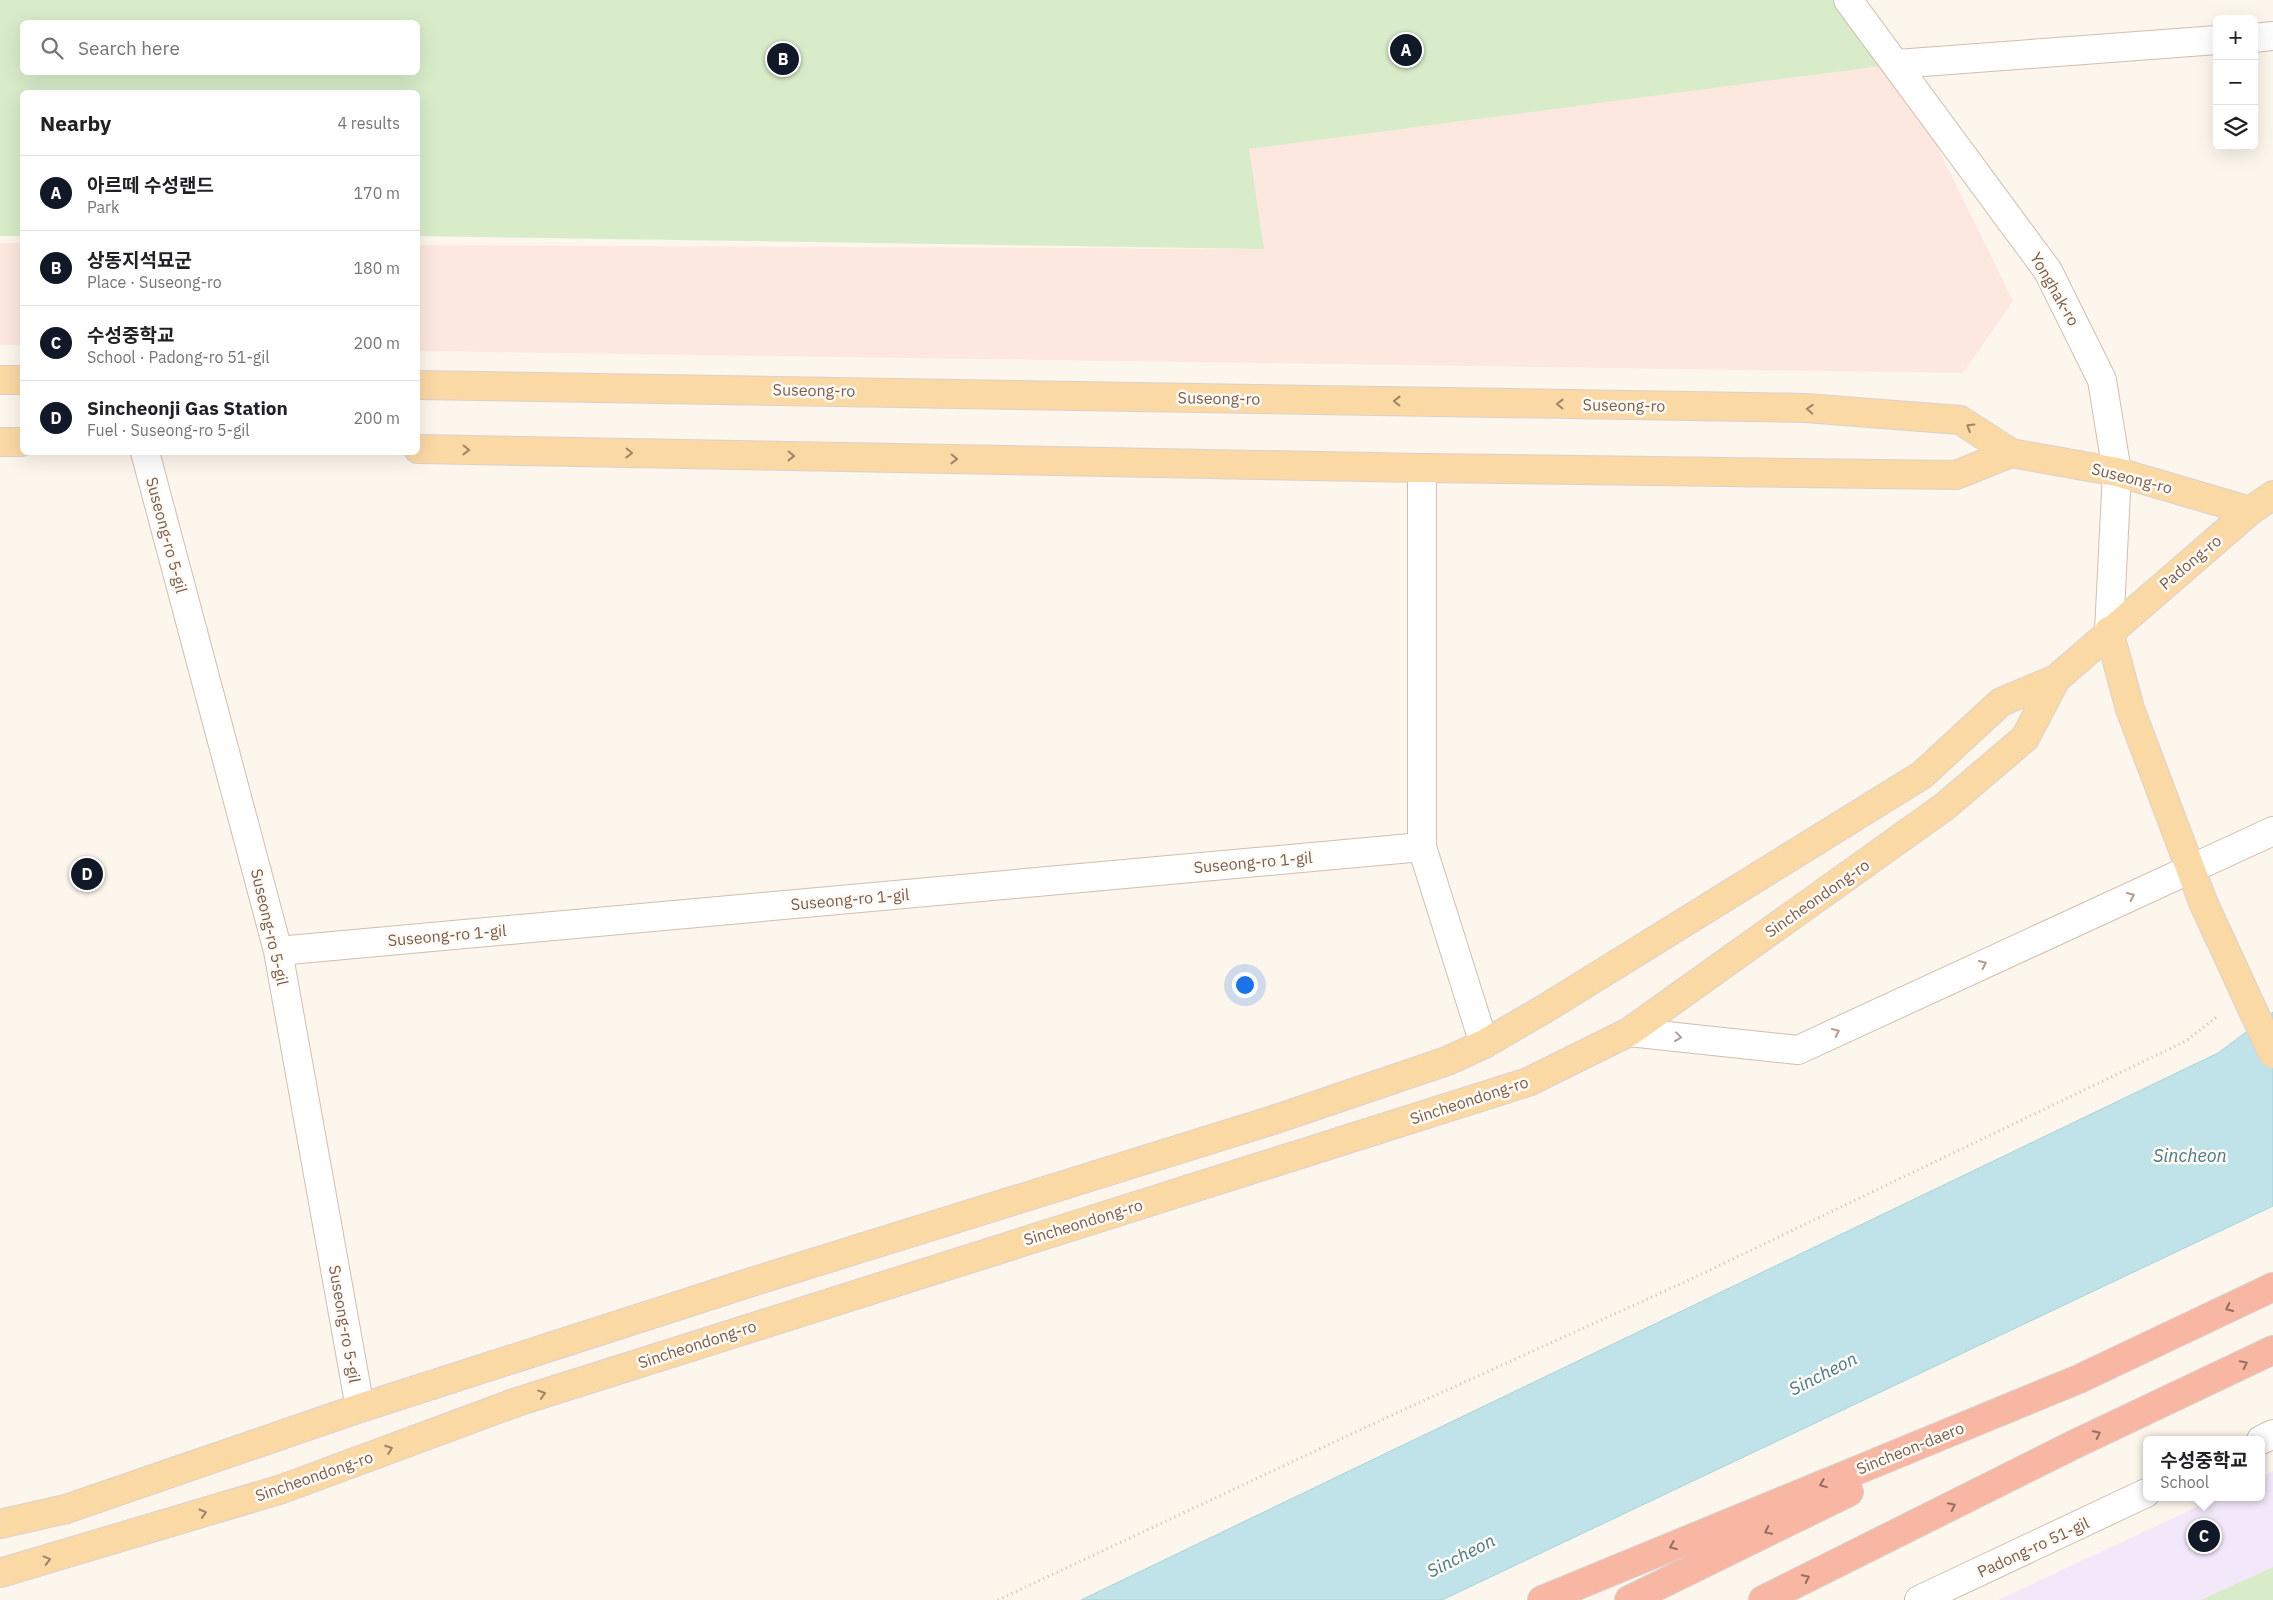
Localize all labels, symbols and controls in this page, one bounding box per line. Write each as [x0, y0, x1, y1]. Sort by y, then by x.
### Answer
map controls [2213, 15, 2258, 150]
button: + [2213, 15, 2258, 60]
search box [20, 20, 420, 75]
pin: A [1390, 31, 1422, 69]
icon: search [38, 34, 66, 62]
text: Search here [78, 36, 180, 60]
pin: B [767, 40, 799, 78]
button: − [2213, 60, 2258, 105]
button: layers [2213, 105, 2258, 150]
text: Nearby [40, 109, 111, 137]
text: 4 results [337, 113, 400, 133]
text: 아르떼 수성랜드 [87, 173, 214, 197]
text: A [51, 183, 61, 203]
text: 170 m [353, 183, 400, 203]
text: Park [87, 197, 119, 217]
text: 상동지석묘군 [87, 248, 192, 272]
street label: Yonghak-ro [2026, 249, 2084, 329]
text: B [51, 258, 61, 278]
text: 180 m [353, 258, 400, 278]
text: Place · Suseong-ro [87, 272, 222, 292]
text: 수성중학교 [87, 323, 174, 347]
text: C [51, 333, 61, 353]
text: 200 m [353, 333, 400, 353]
text: School · Padong-ro 51-gil [87, 347, 270, 367]
street label: Suseong-ro [773, 379, 856, 401]
street label: Suseong-ro [1178, 387, 1261, 409]
street label: Suseong-ro [1583, 394, 1666, 416]
text: Sincheonji Gas Station [87, 396, 288, 420]
one-way arrow [1393, 396, 1401, 406]
one-way arrow [1555, 399, 1563, 409]
one-way arrow [1805, 403, 1813, 414]
text: D [50, 408, 62, 428]
text: 200 m [353, 408, 400, 428]
text: Fuel · Suseong-ro 5-gil [87, 420, 250, 440]
one-way arrow [1966, 423, 1975, 433]
one-way arrow [462, 445, 470, 455]
one-way arrow [625, 448, 633, 458]
one-way arrow [788, 451, 795, 461]
one-way arrow [950, 454, 958, 464]
street label: Suseong-ro [2090, 458, 2175, 498]
street label: Suseong-ro 5-gil [142, 475, 192, 595]
street label: Padong-ro [2155, 530, 2225, 594]
street label: Suseong-ro 1-gil [1193, 847, 1313, 877]
street label: Sincheondong-ro [1761, 854, 1873, 942]
pin: D [71, 855, 103, 893]
street label: Suseong-ro 5-gil [247, 867, 293, 987]
street label: Suseong-ro 1-gil [790, 884, 910, 914]
one-way arrow [2126, 891, 2135, 902]
street label: Suseong-ro 1-gil [387, 920, 507, 950]
one-way arrow [1978, 960, 1987, 970]
your location [1232, 972, 1258, 998]
one-way arrow [1831, 1028, 1840, 1039]
one-way arrow [1674, 1031, 1682, 1042]
street label: Sincheondong-ro [1407, 1071, 1531, 1129]
water label: Sincheon [2153, 1144, 2227, 1167]
street label: Sincheondong-ro [1021, 1194, 1145, 1250]
street label: Suseong-ro 5-gil [325, 1264, 365, 1384]
one-way arrow [2225, 1302, 2234, 1312]
street label: Sincheondong-ro [635, 1315, 759, 1373]
water label: Sincheon [1785, 1347, 1861, 1400]
one-way arrow [2239, 1359, 2248, 1370]
one-way arrow [538, 1390, 546, 1400]
street label: Sincheon-daero [1853, 1417, 1967, 1479]
one-way arrow [2092, 1430, 2101, 1440]
popup [2143, 1436, 2265, 1501]
one-way arrow [385, 1445, 393, 1455]
street label: Sincheondong-ro [252, 1446, 376, 1506]
text: 수성중학교 [2160, 1448, 2248, 1472]
text: School [2160, 1472, 2209, 1492]
one-way arrow [1819, 1478, 1828, 1489]
one-way arrow [1947, 1502, 1956, 1512]
one-way arrow [198, 1509, 206, 1519]
street label: Padong-ro 51-gil [1974, 1512, 2092, 1582]
pin: C [2188, 1517, 2220, 1555]
one-way arrow [1765, 1525, 1774, 1535]
water label: Sincheon [1423, 1529, 1499, 1582]
one-way arrow [1669, 1540, 1678, 1550]
one-way arrow [42, 1555, 51, 1565]
one-way arrow [1801, 1574, 1810, 1584]

